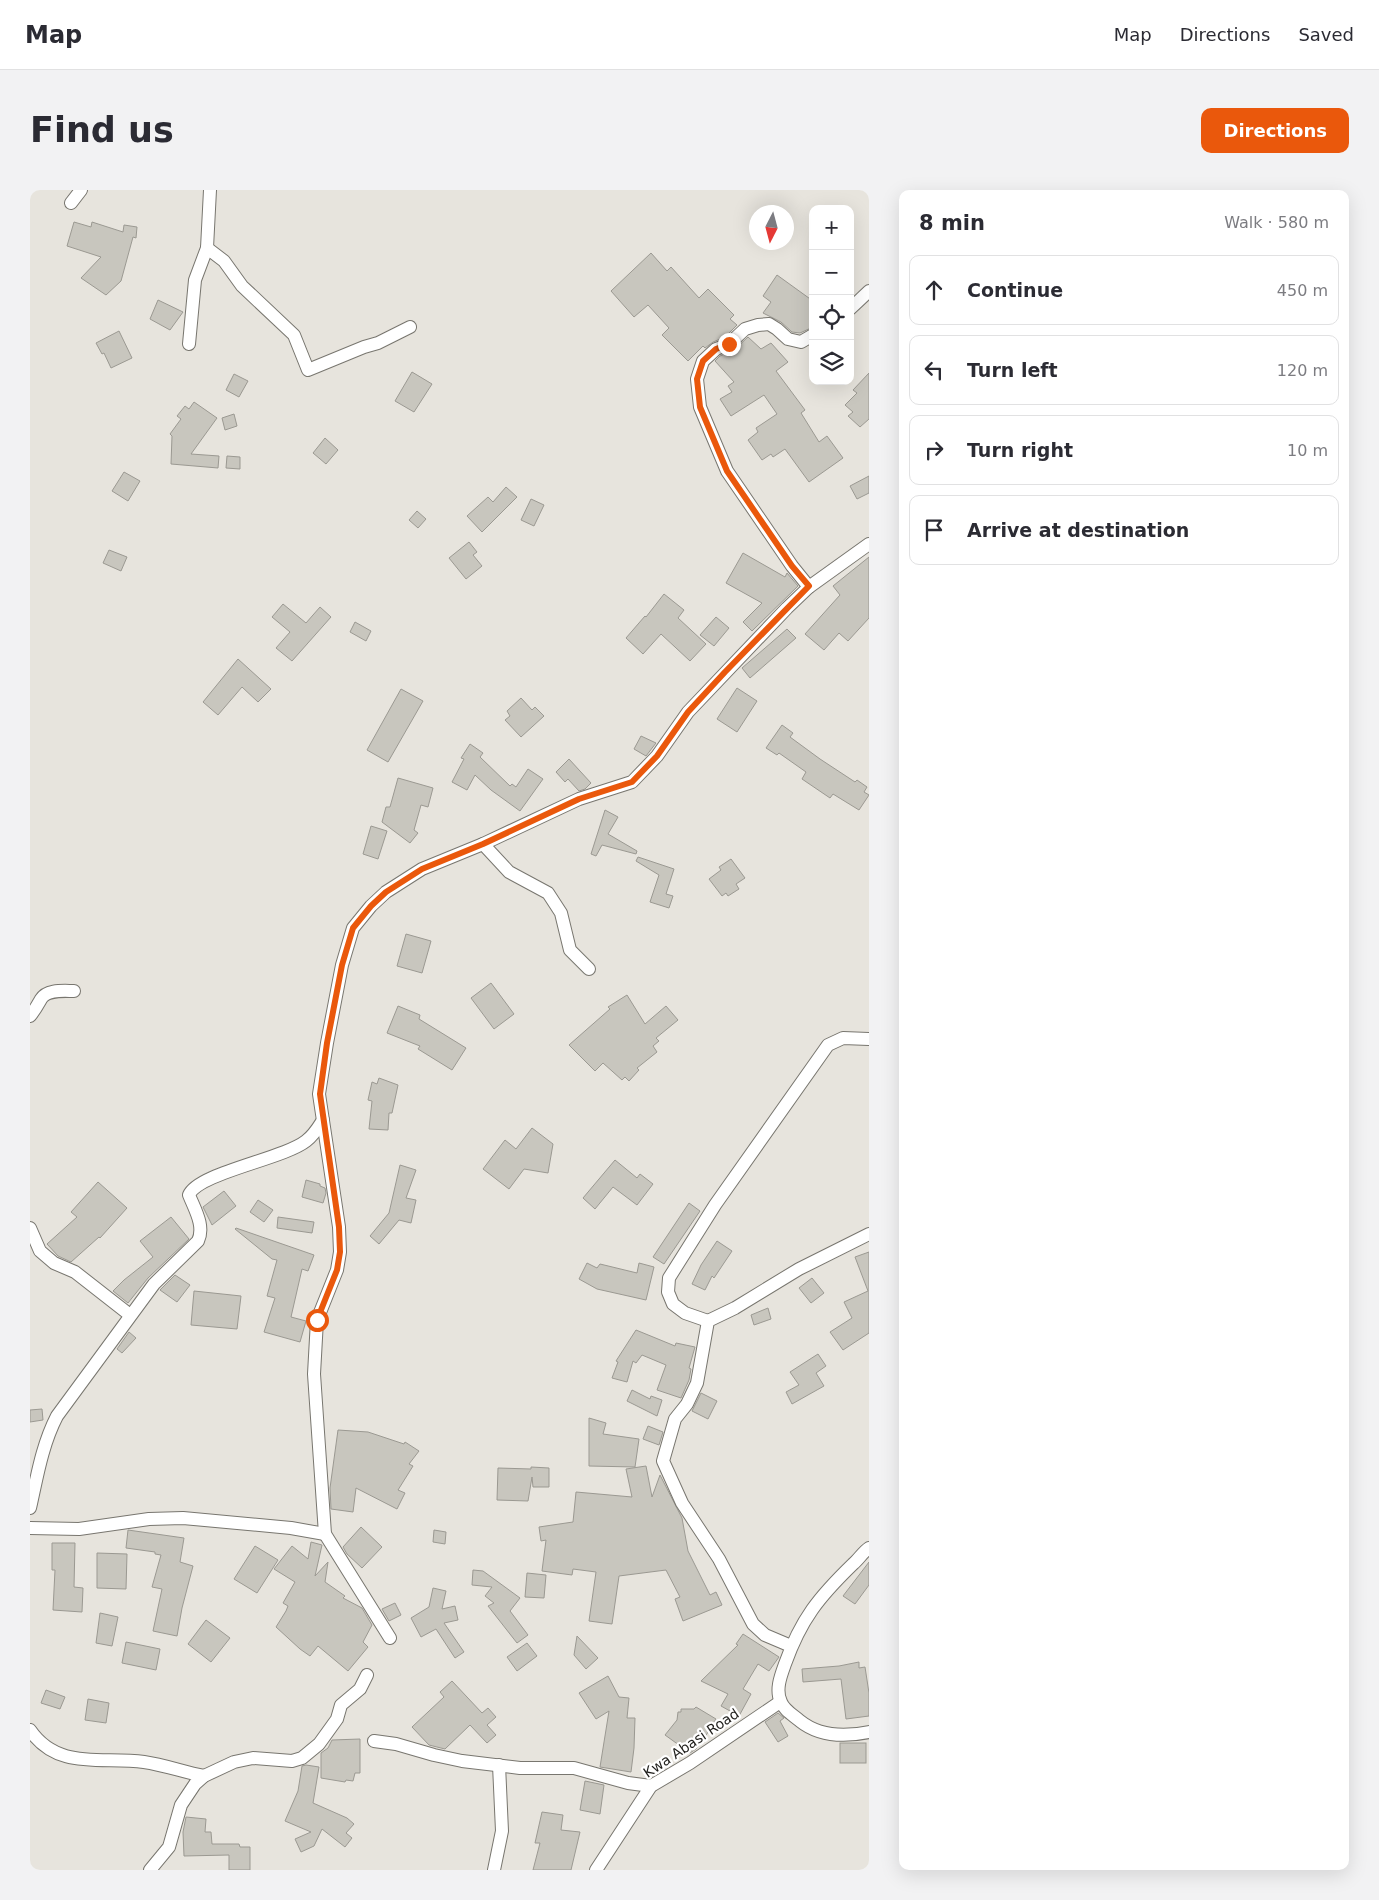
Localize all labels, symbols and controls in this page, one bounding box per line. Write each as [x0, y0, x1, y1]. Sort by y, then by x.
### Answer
text: Map [25, 21, 82, 49]
text: Map [1114, 24, 1152, 45]
text: Directions [1180, 24, 1270, 45]
text: Saved [1298, 24, 1354, 45]
button: Directions [1201, 108, 1349, 153]
text: Find us [30, 110, 174, 150]
north arrow [749, 205, 794, 250]
map controls [809, 205, 854, 385]
button: + [809, 205, 854, 250]
text: 8 min [919, 211, 985, 235]
text: Walk · 580 m [1224, 213, 1329, 232]
button: − [809, 250, 854, 295]
icon: ahead [920, 276, 948, 304]
text: Continue [967, 279, 1063, 301]
text: 450 m [1277, 281, 1328, 300]
button: locate [809, 295, 854, 340]
route end [718, 333, 741, 356]
button: layers [809, 340, 854, 385]
icon: left [920, 356, 948, 384]
text: Turn left [967, 359, 1058, 381]
text: 120 m [1277, 361, 1328, 380]
icon: right [920, 436, 948, 464]
text: Turn right [967, 439, 1073, 461]
text: 10 m [1287, 441, 1328, 460]
icon: arrive [920, 516, 948, 544]
text: Arrive at destination [967, 519, 1189, 541]
route start [306, 1309, 329, 1332]
street label: Kwa Abasi Road [640, 1705, 742, 1781]

